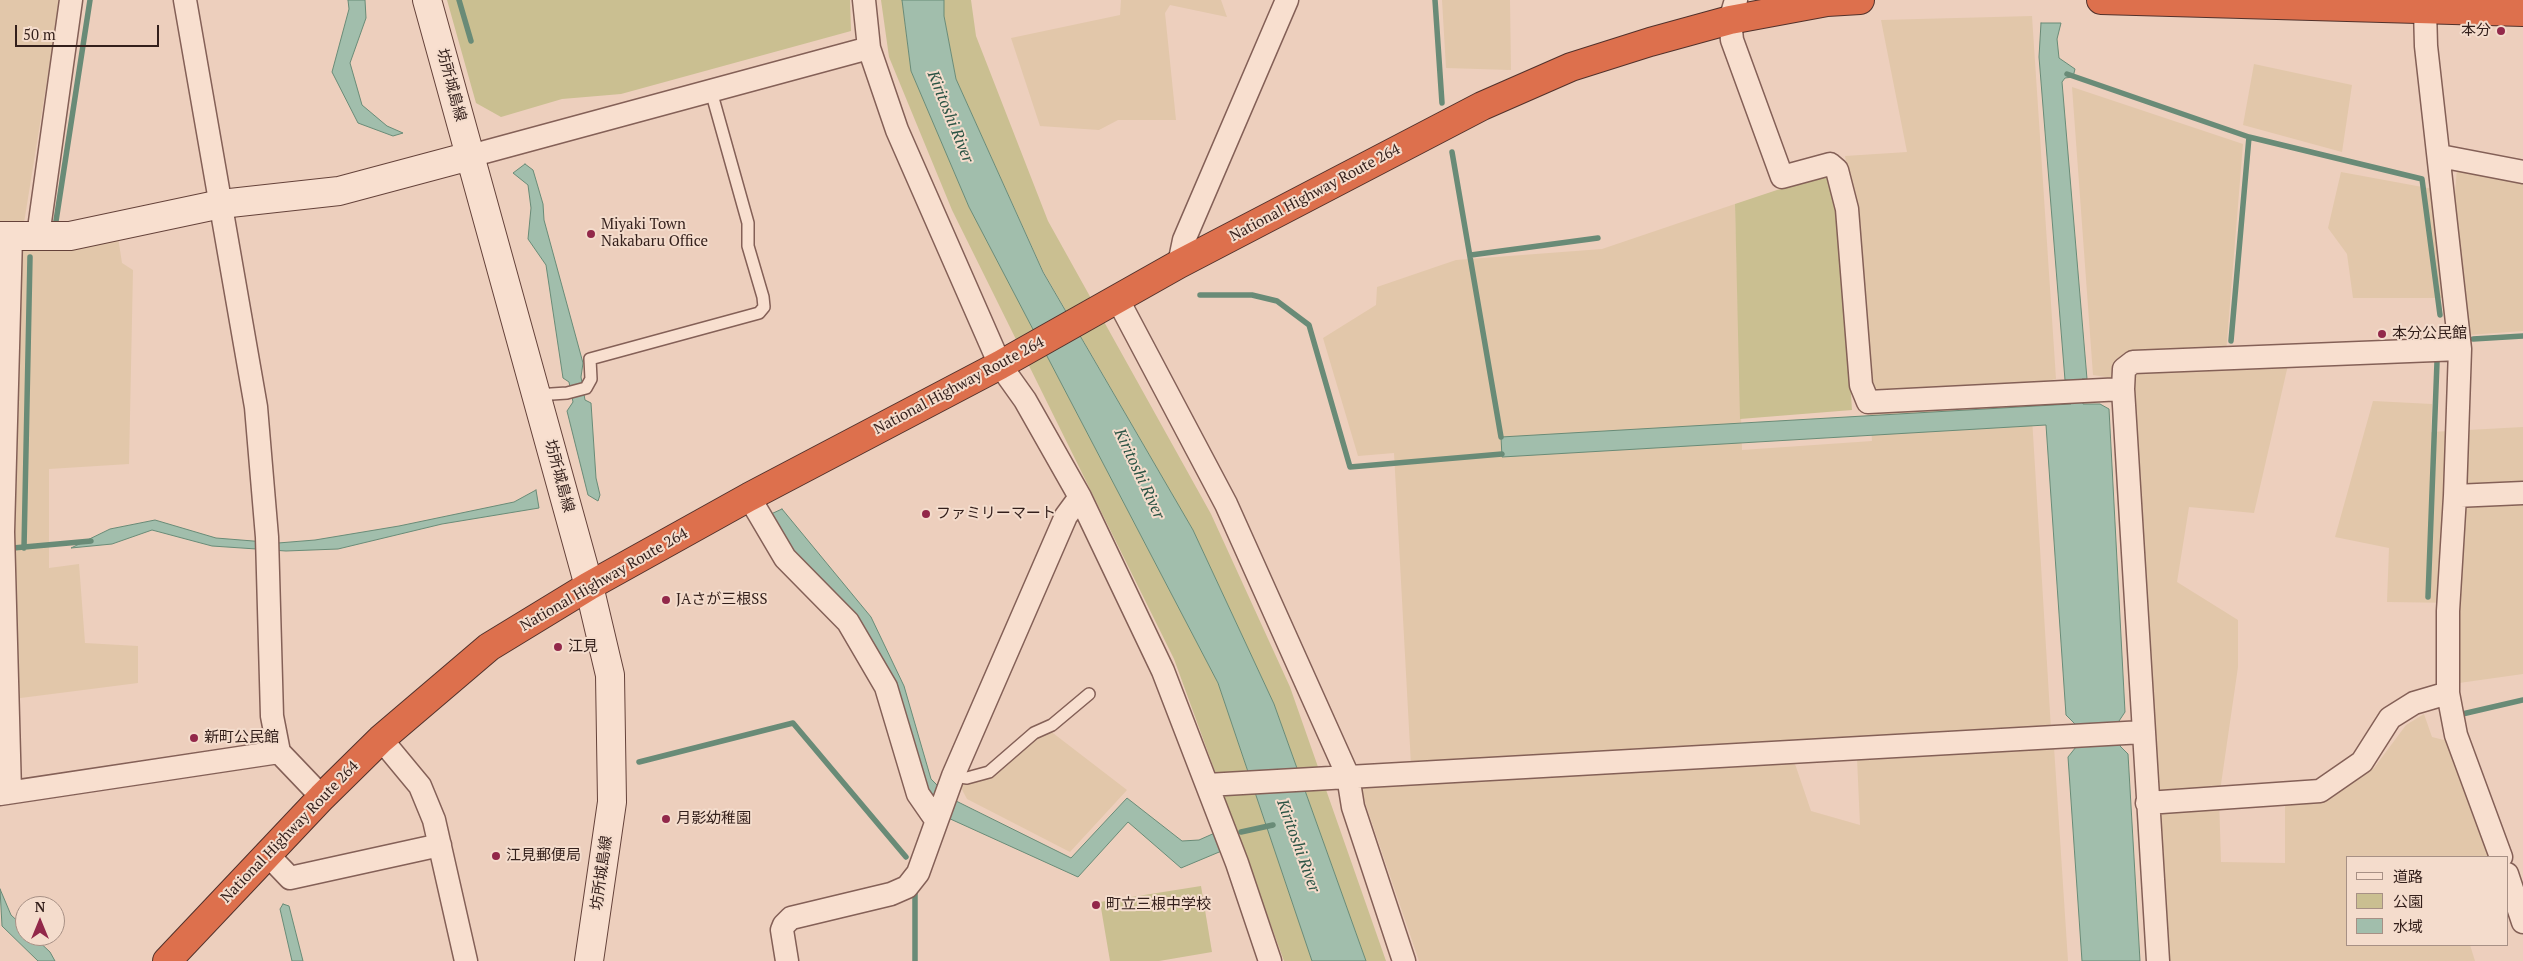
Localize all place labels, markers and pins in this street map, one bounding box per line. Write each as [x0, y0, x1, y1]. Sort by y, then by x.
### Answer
place label: 本分 [2461, 22, 2491, 40]
marker: 本分 [2495, 25, 2507, 37]
place label: Miyaki Town Nakabaru Office [601, 216, 708, 251]
marker: Miyaki Town Nakabaru Office [585, 228, 597, 240]
place label: 本分公民館 [2392, 325, 2467, 343]
marker: 本分公民館 [2376, 328, 2388, 340]
place label: ファミリーマート [936, 505, 1056, 523]
marker: ファミリーマート [920, 508, 932, 520]
place label: JAさが三根SS [676, 591, 767, 609]
marker: JAさが三根SS [660, 594, 672, 606]
place label: 江見 [568, 638, 598, 656]
marker: 江見 [552, 641, 564, 653]
place label: 新町公民館 [204, 729, 279, 747]
marker: 新町公民館 [188, 732, 200, 744]
place label: 月影幼稚園 [676, 810, 751, 828]
marker: 月影幼稚園 [660, 813, 672, 825]
place label: 江見郵便局 [506, 847, 581, 865]
marker: 江見郵便局 [490, 850, 502, 862]
place label: 町立三根中学校 [1106, 896, 1211, 914]
marker: 町立三根中学校 [1090, 899, 1102, 911]

